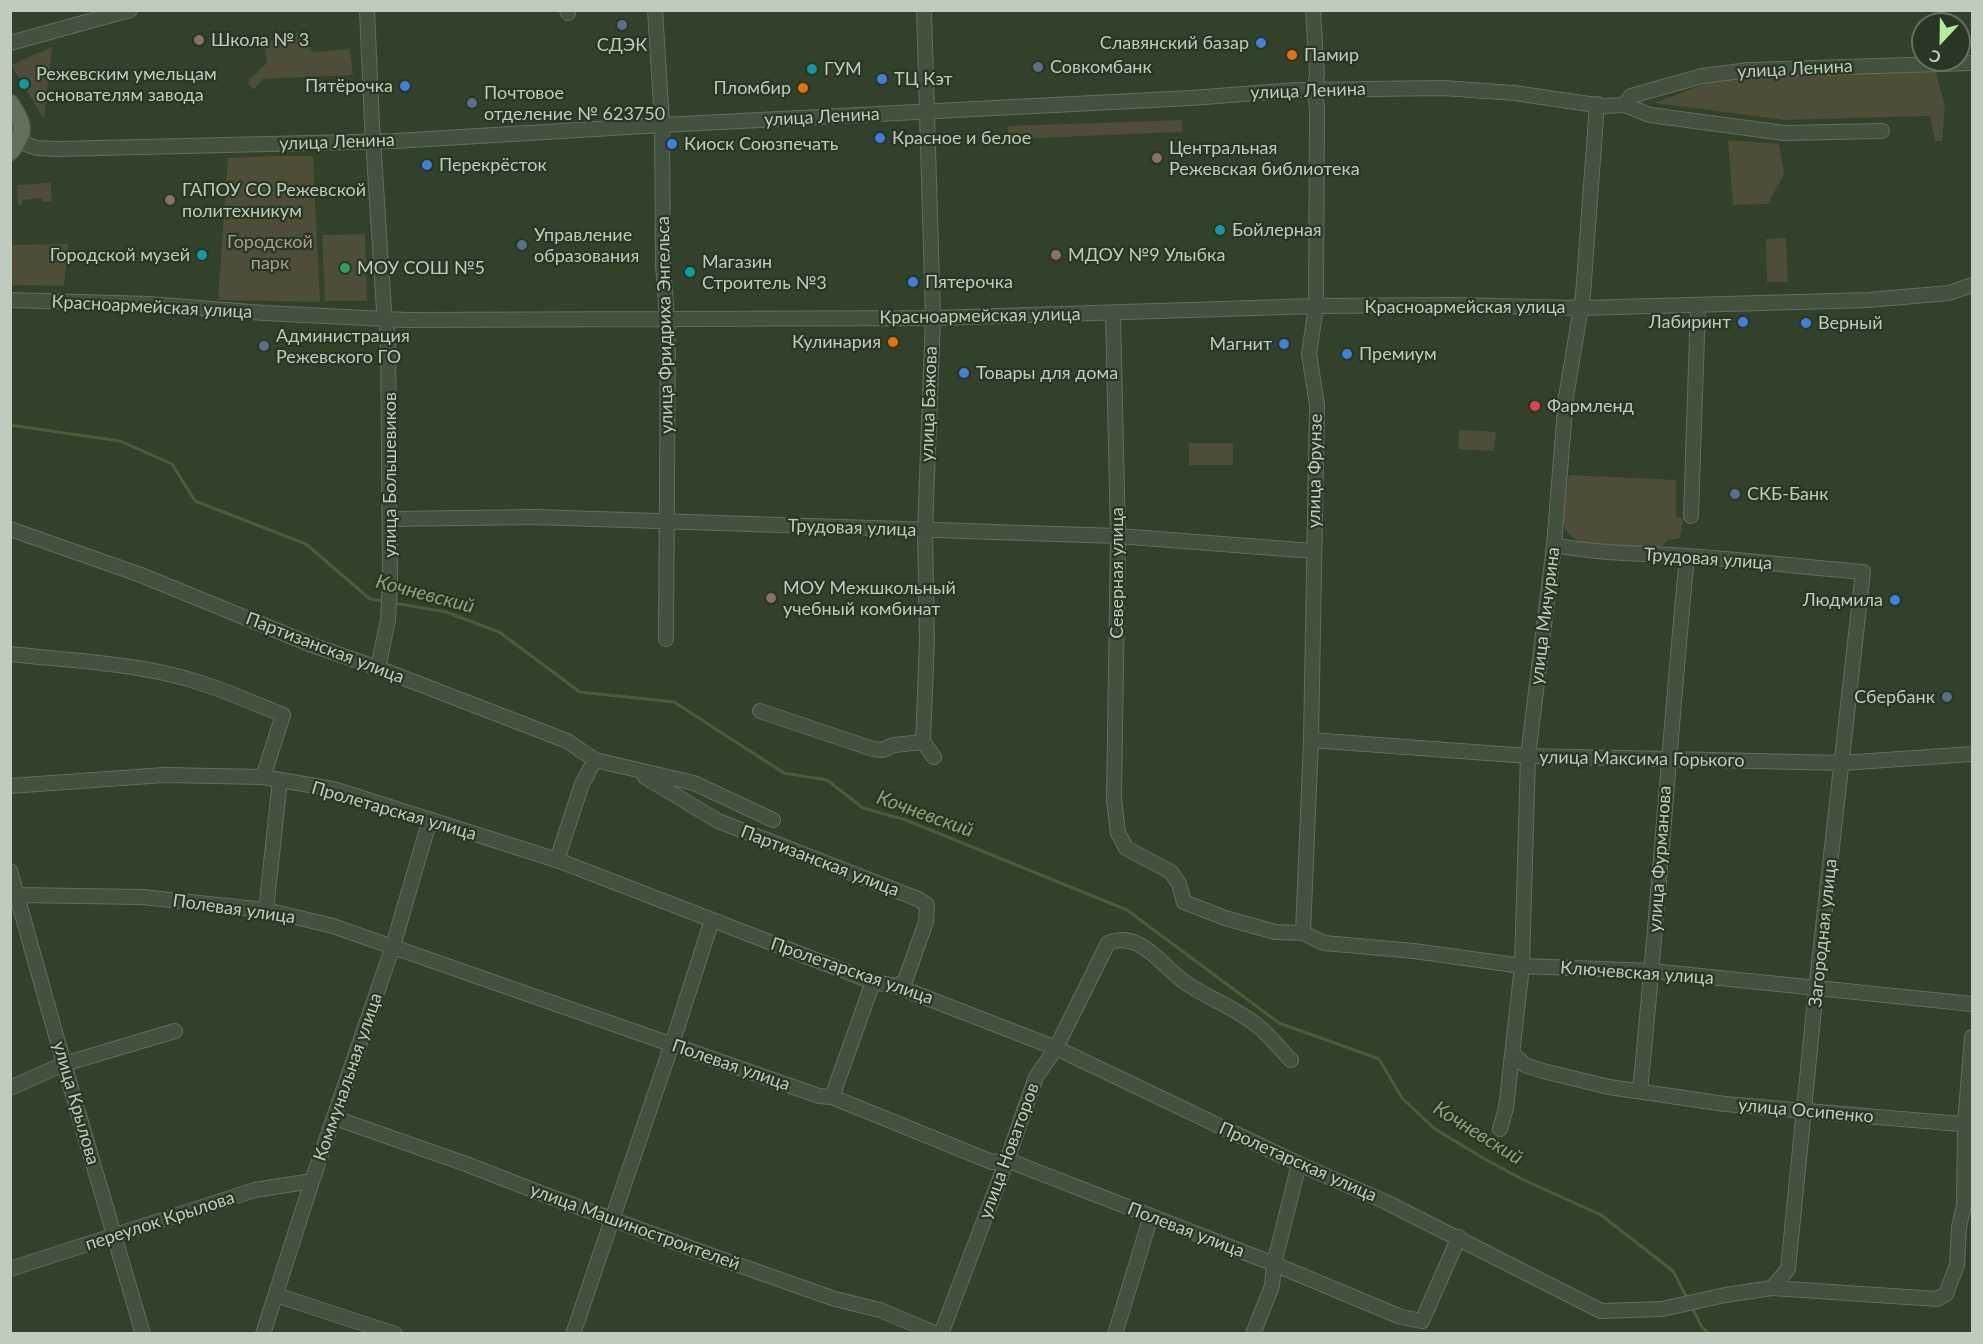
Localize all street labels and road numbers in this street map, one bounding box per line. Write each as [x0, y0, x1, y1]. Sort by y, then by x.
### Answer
street label: улица Ленина [1737, 55, 1853, 83]
street label: улица Ленина [1250, 78, 1366, 104]
street label: улица Ленина [764, 103, 880, 131]
street label: улица Ленина [279, 129, 395, 155]
street label: улица Фридриха Энгельса [652, 216, 678, 434]
street label: Красноармейская улица [51, 291, 253, 323]
street label: Красноармейская улица [1365, 296, 1565, 318]
street label: Красноармейская улица [879, 303, 1081, 329]
street label: улица Бажова [916, 346, 942, 462]
street label: улица Большевиков [379, 392, 401, 558]
street label: улица Фрунзе [1303, 414, 1327, 528]
street label: Северная улица [1106, 507, 1128, 639]
street label: Трудовая улица [787, 515, 917, 541]
street label: Трудовая улица [1643, 544, 1773, 574]
street label: улица Мичурина [1526, 546, 1564, 686]
street label: Партизанская улица [243, 608, 407, 688]
street label: улица Максима Горького [1539, 746, 1745, 772]
street label: Пролетарская улица [309, 777, 479, 845]
street label: улица Фурманова [1644, 785, 1676, 933]
street label: Партизанская улица [738, 821, 902, 901]
street label: Загородная улица [1804, 858, 1842, 1008]
street label: Полевая улица [171, 890, 297, 928]
street label: Пролетарская улица [768, 933, 936, 1009]
street label: Ключевская улица [1559, 957, 1715, 989]
street label: Коммунальная улица [309, 990, 387, 1164]
street label: Полевая улица [669, 1035, 793, 1095]
street label: улица Крылова [48, 1039, 104, 1167]
street label: улица Новаторов [974, 1080, 1044, 1222]
street label: улица Осипенко [1737, 1094, 1875, 1128]
street label: Пролетарская улица [1216, 1117, 1380, 1207]
street label: улица Машиностроителей [527, 1179, 743, 1275]
street label: переулок Крылова [83, 1187, 237, 1255]
street label: Полевая улица [1124, 1198, 1248, 1262]

